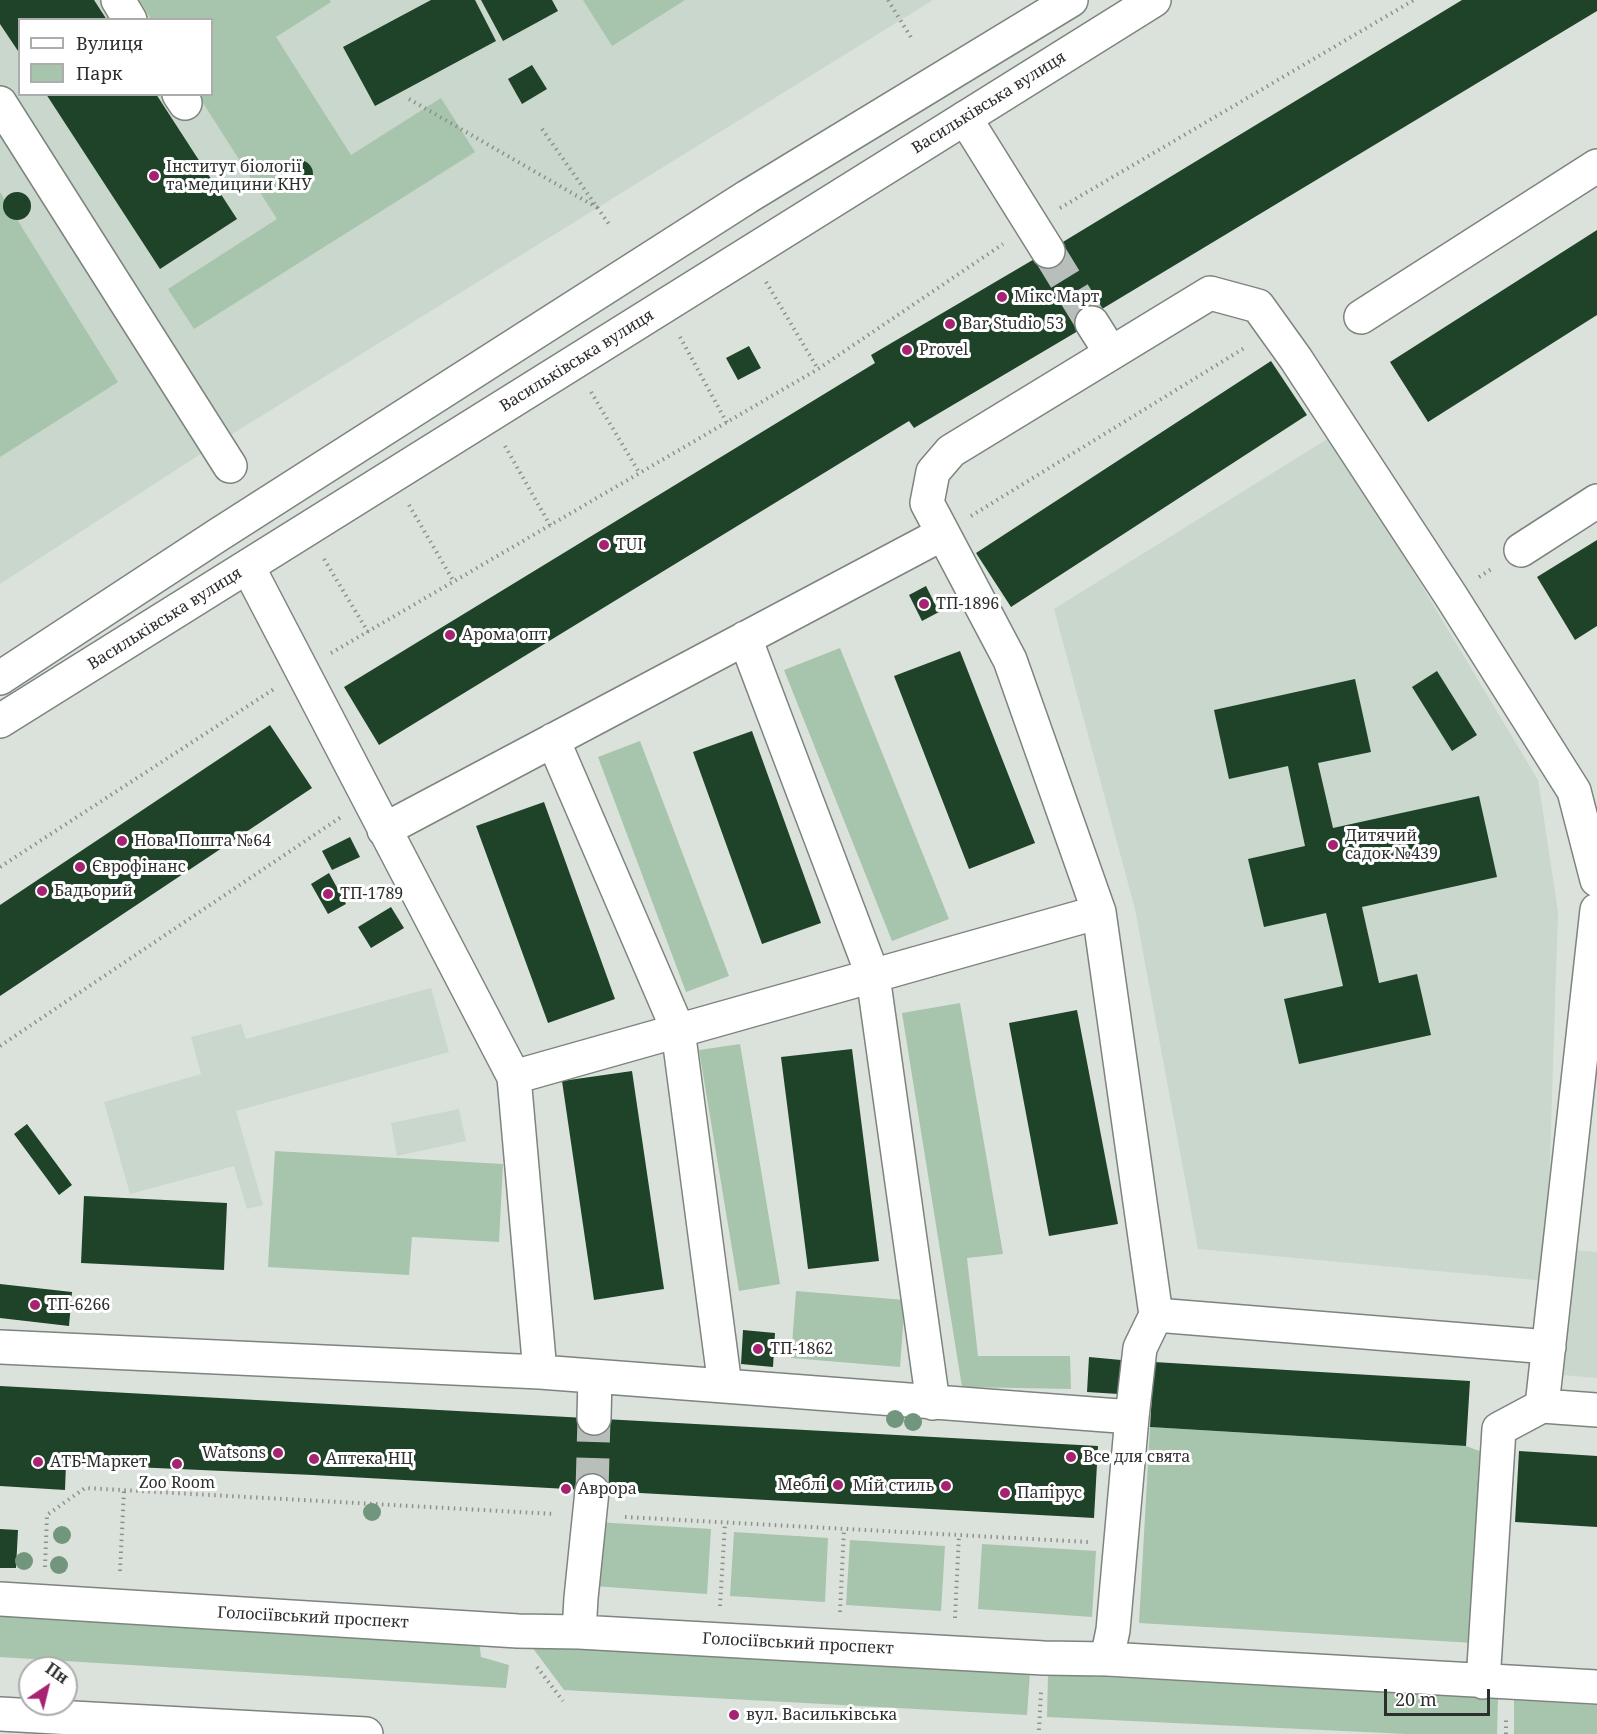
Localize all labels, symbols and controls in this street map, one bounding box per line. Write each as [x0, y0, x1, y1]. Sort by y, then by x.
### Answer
legend [18, 18, 213, 96]
text: Вулиця [76, 31, 143, 55]
street label: Васильківська вулиця [908, 48, 1070, 158]
text: Парк [76, 61, 123, 85]
place label: Інститут біології та медицини КНУ [166, 157, 312, 195]
marker: Інститут біології та медицини КНУ [147, 169, 161, 183]
place label: Мікс Март [1014, 287, 1099, 307]
marker: Мікс Март [995, 290, 1009, 304]
street label: Васильківська вулиця [496, 306, 658, 416]
place label: Bar Studio 53 [962, 314, 1064, 334]
marker: Bar Studio 53 [943, 317, 957, 331]
place label: Provel [919, 340, 968, 360]
marker: Provel [900, 343, 914, 357]
place label: TUI [616, 535, 643, 555]
marker: TUI [597, 538, 611, 552]
street label: Васильківська вулиця [84, 564, 246, 674]
place label: ТП-1896 [936, 594, 999, 614]
marker: ТП-1896 [917, 597, 931, 611]
place label: Арома опт [462, 625, 547, 645]
marker: Арома опт [443, 628, 457, 642]
place label: Дитячий садок №439 [1345, 826, 1438, 864]
place label: Нова Пошта №64 [134, 831, 271, 851]
marker: Нова Пошта №64 [115, 834, 129, 848]
marker: Дитячий садок №439 [1326, 838, 1340, 852]
place label: Єврофінанс [92, 857, 186, 877]
marker: Єврофінанс [73, 860, 87, 874]
place label: Бадьорий [54, 881, 133, 901]
marker: Бадьорий [35, 884, 49, 898]
place label: ТП-1789 [340, 884, 403, 904]
marker: ТП-1789 [321, 887, 335, 901]
place label: ТП-6266 [47, 1295, 110, 1315]
marker: ТП-6266 [28, 1298, 42, 1312]
place label: ТП-1862 [770, 1339, 833, 1359]
marker: ТП-1862 [751, 1342, 765, 1356]
place label: Watsons [202, 1443, 266, 1463]
marker: Watsons [271, 1446, 285, 1460]
place label: Все для свята [1083, 1447, 1190, 1467]
place label: Аптека НЦ [326, 1449, 413, 1469]
marker: Все для свята [1064, 1450, 1078, 1464]
place label: АТБ-Маркет [50, 1452, 147, 1472]
marker: Аптека НЦ [307, 1452, 321, 1466]
marker: АТБ-Маркет [31, 1455, 45, 1469]
marker: Zoo Room [170, 1457, 184, 1471]
place label: Zoo Room [139, 1473, 215, 1493]
place label: Меблі [778, 1475, 826, 1495]
place label: Мій стиль [853, 1476, 934, 1496]
marker: Меблі [831, 1478, 845, 1492]
place label: Аврора [578, 1479, 637, 1499]
marker: Мій стиль [939, 1479, 953, 1493]
marker: Аврора [559, 1482, 573, 1496]
place label: Папірус [1017, 1483, 1082, 1503]
marker: Папірус [998, 1486, 1012, 1500]
street label: Голосіївський проспект [217, 1603, 409, 1633]
street label: Голосіївський проспект [702, 1629, 894, 1659]
north arrow [18, 1656, 78, 1716]
text: Пн [41, 1657, 73, 1689]
scale bar [1387, 1677, 1494, 1715]
text: 20 m [1395, 1687, 1437, 1711]
place label: вул. Васильківська [746, 1705, 897, 1725]
marker: вул. Васильківська [727, 1708, 741, 1722]

